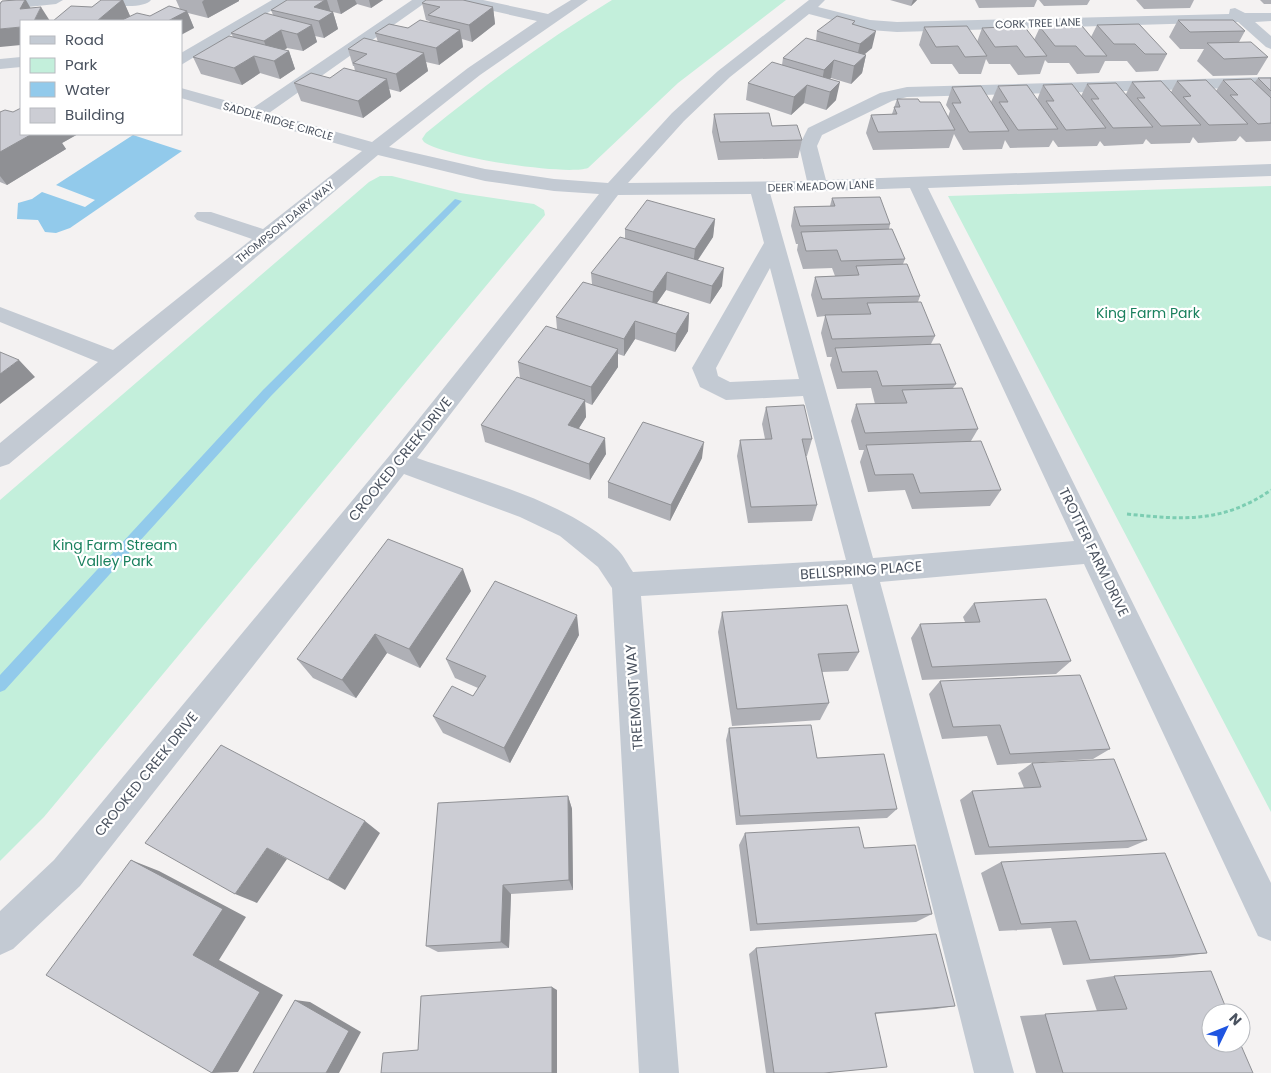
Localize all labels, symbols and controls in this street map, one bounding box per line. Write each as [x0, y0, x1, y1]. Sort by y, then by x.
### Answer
street label: CORK TREE LANE [995, 14, 1081, 32]
legend [20, 20, 182, 135]
text: Road [65, 29, 104, 50]
text: Park [65, 54, 97, 75]
text: Water [65, 79, 111, 100]
street label: SADDLE RIDGE CIRCLE [221, 98, 335, 144]
text: Building [65, 104, 125, 125]
street label: DEER MEADOW LANE [767, 176, 875, 196]
street label: THOMPSON DAIRY WAY [232, 177, 338, 267]
park label: King Farm Park [1096, 303, 1201, 323]
street label: CROOKED CREEK DRIVE [344, 393, 456, 525]
street label: TROTTER FARM DRIVE [1054, 484, 1134, 620]
park label: King Farm Stream Valley Park [53, 535, 178, 571]
street label: BELLSPRING PLACE [799, 556, 923, 584]
street label: TREEMONT WAY [620, 643, 648, 751]
street label: CROOKED CREEK DRIVE [90, 708, 202, 840]
north arrow [1201, 1003, 1251, 1053]
text: N [1225, 1008, 1246, 1030]

